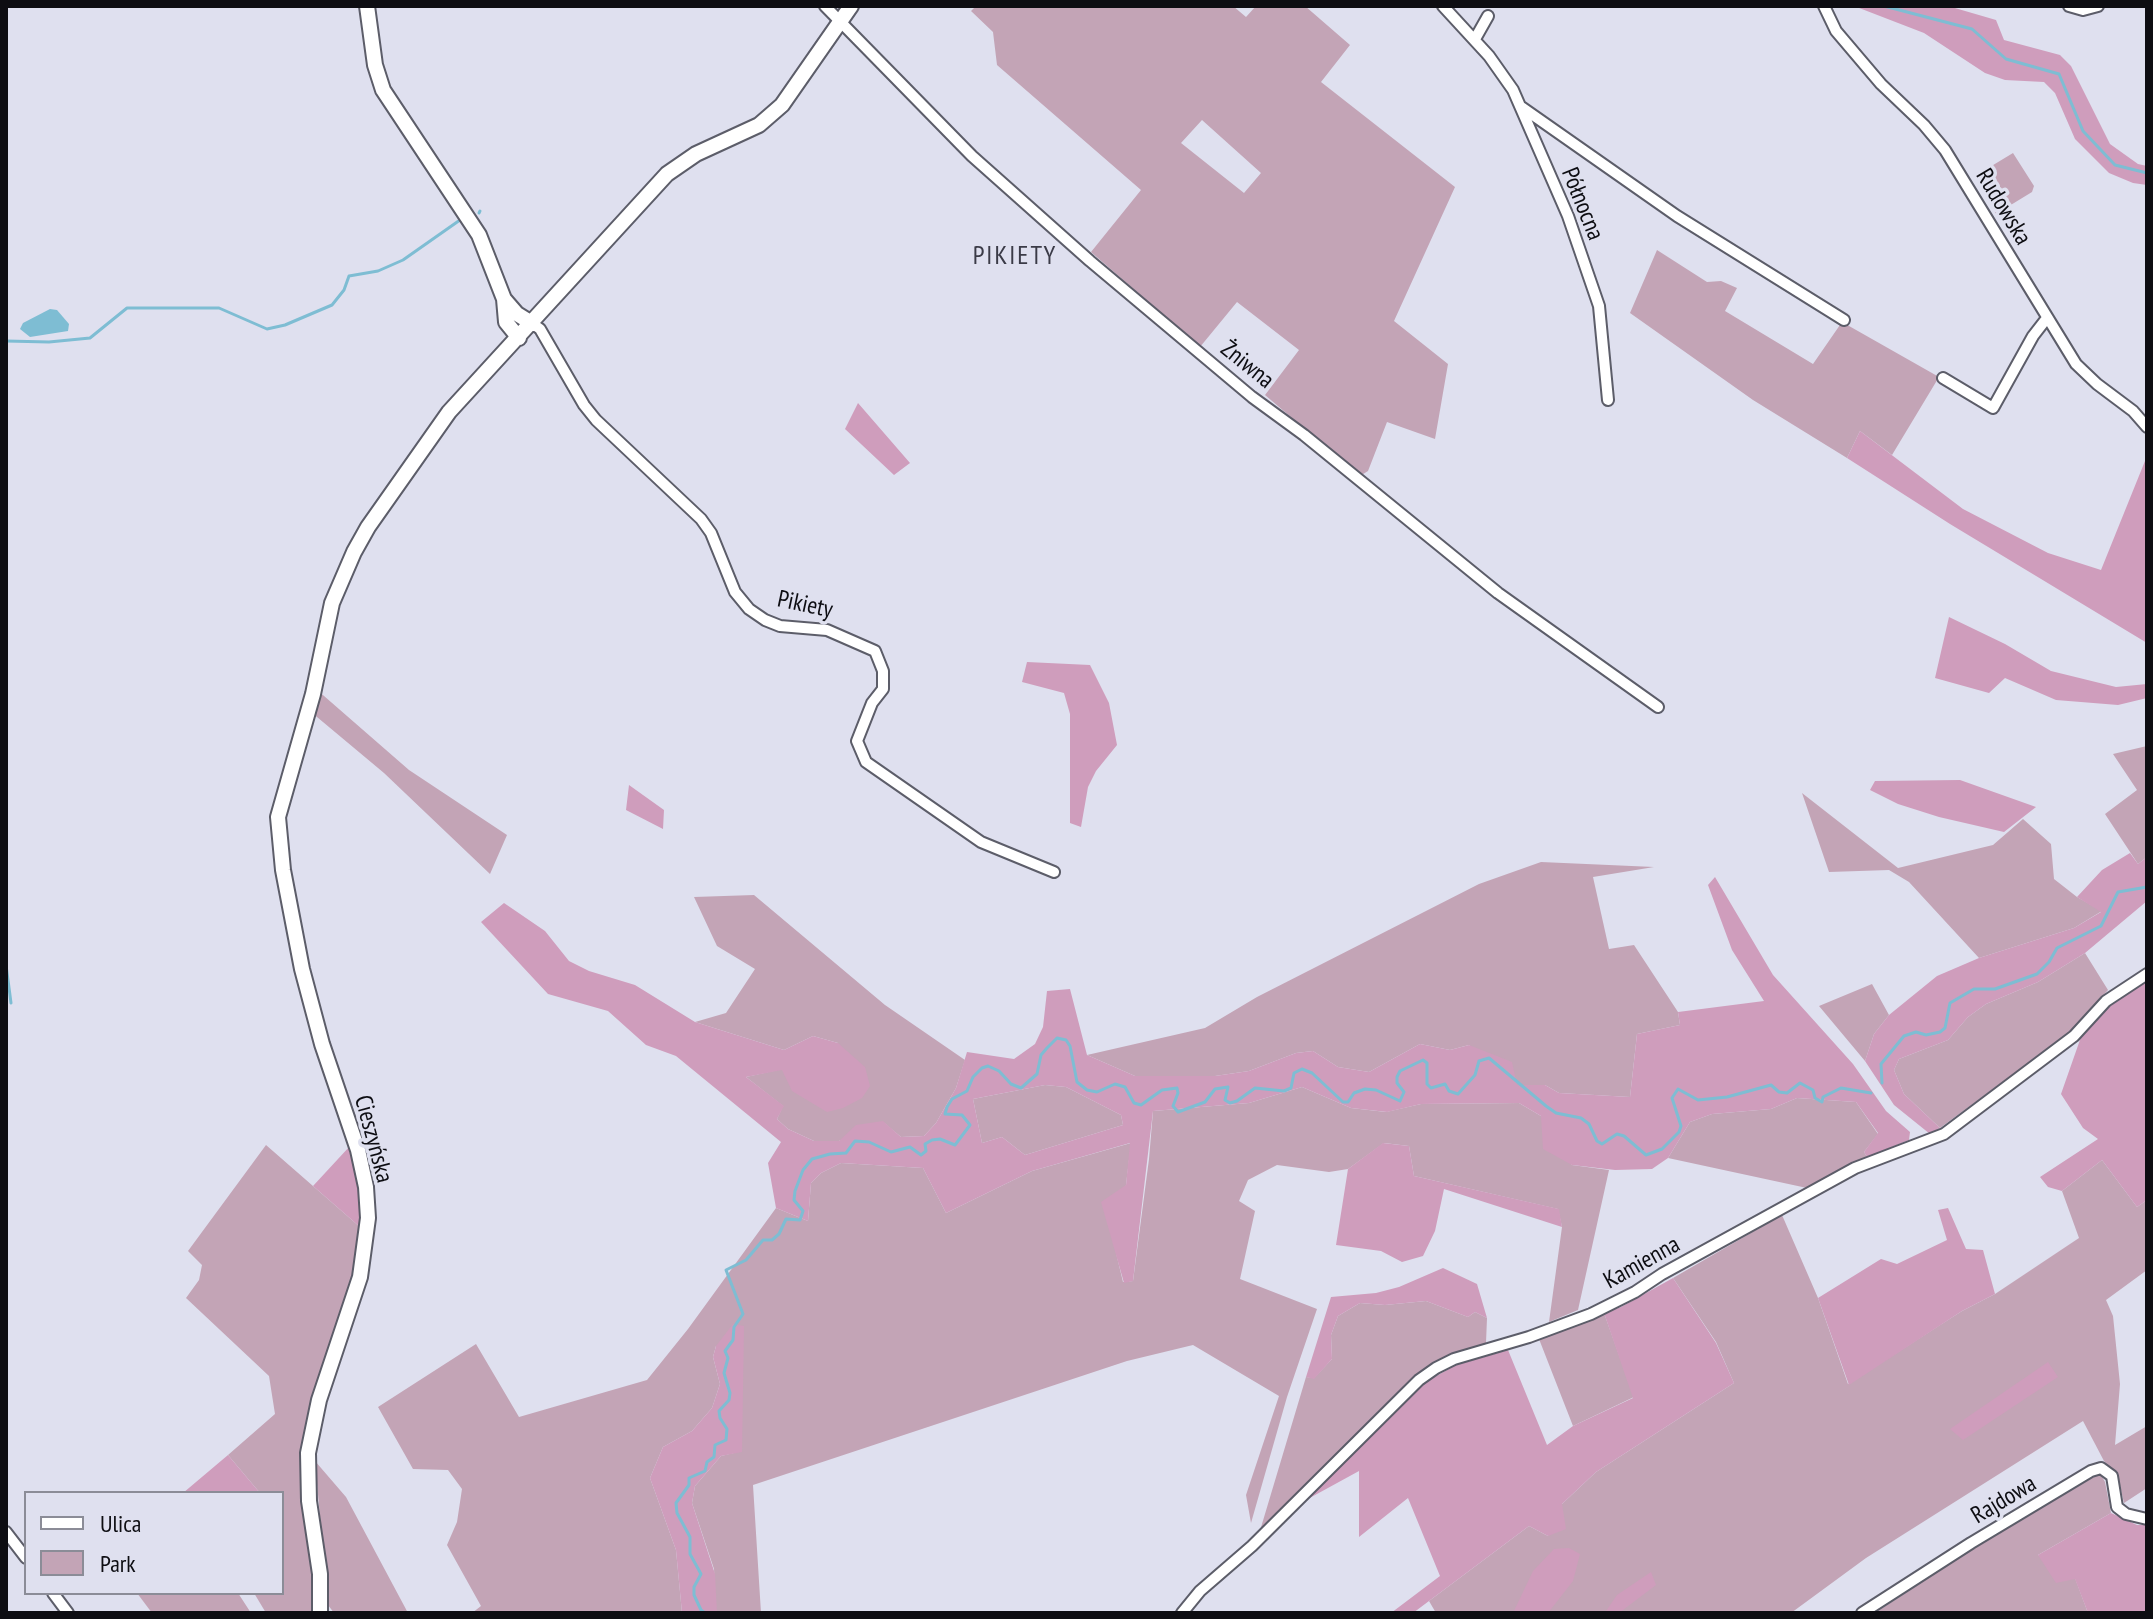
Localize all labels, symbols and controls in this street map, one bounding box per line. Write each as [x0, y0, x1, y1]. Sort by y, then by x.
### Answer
street label: Północna [1554, 164, 1610, 244]
street label: Rudowska [1969, 164, 2037, 250]
district label: PIKIETY [973, 241, 1057, 273]
street label: Żniwna [1215, 335, 1279, 395]
street label: Pikiety [775, 585, 835, 625]
street label: Cieszyńska [348, 1092, 398, 1186]
street label: Kamienna [1599, 1230, 1685, 1296]
street label: Rajdowa [1966, 1469, 2042, 1531]
legend [24, 1491, 284, 1595]
text: Ulica [100, 1508, 141, 1539]
text: Park [100, 1548, 136, 1579]

